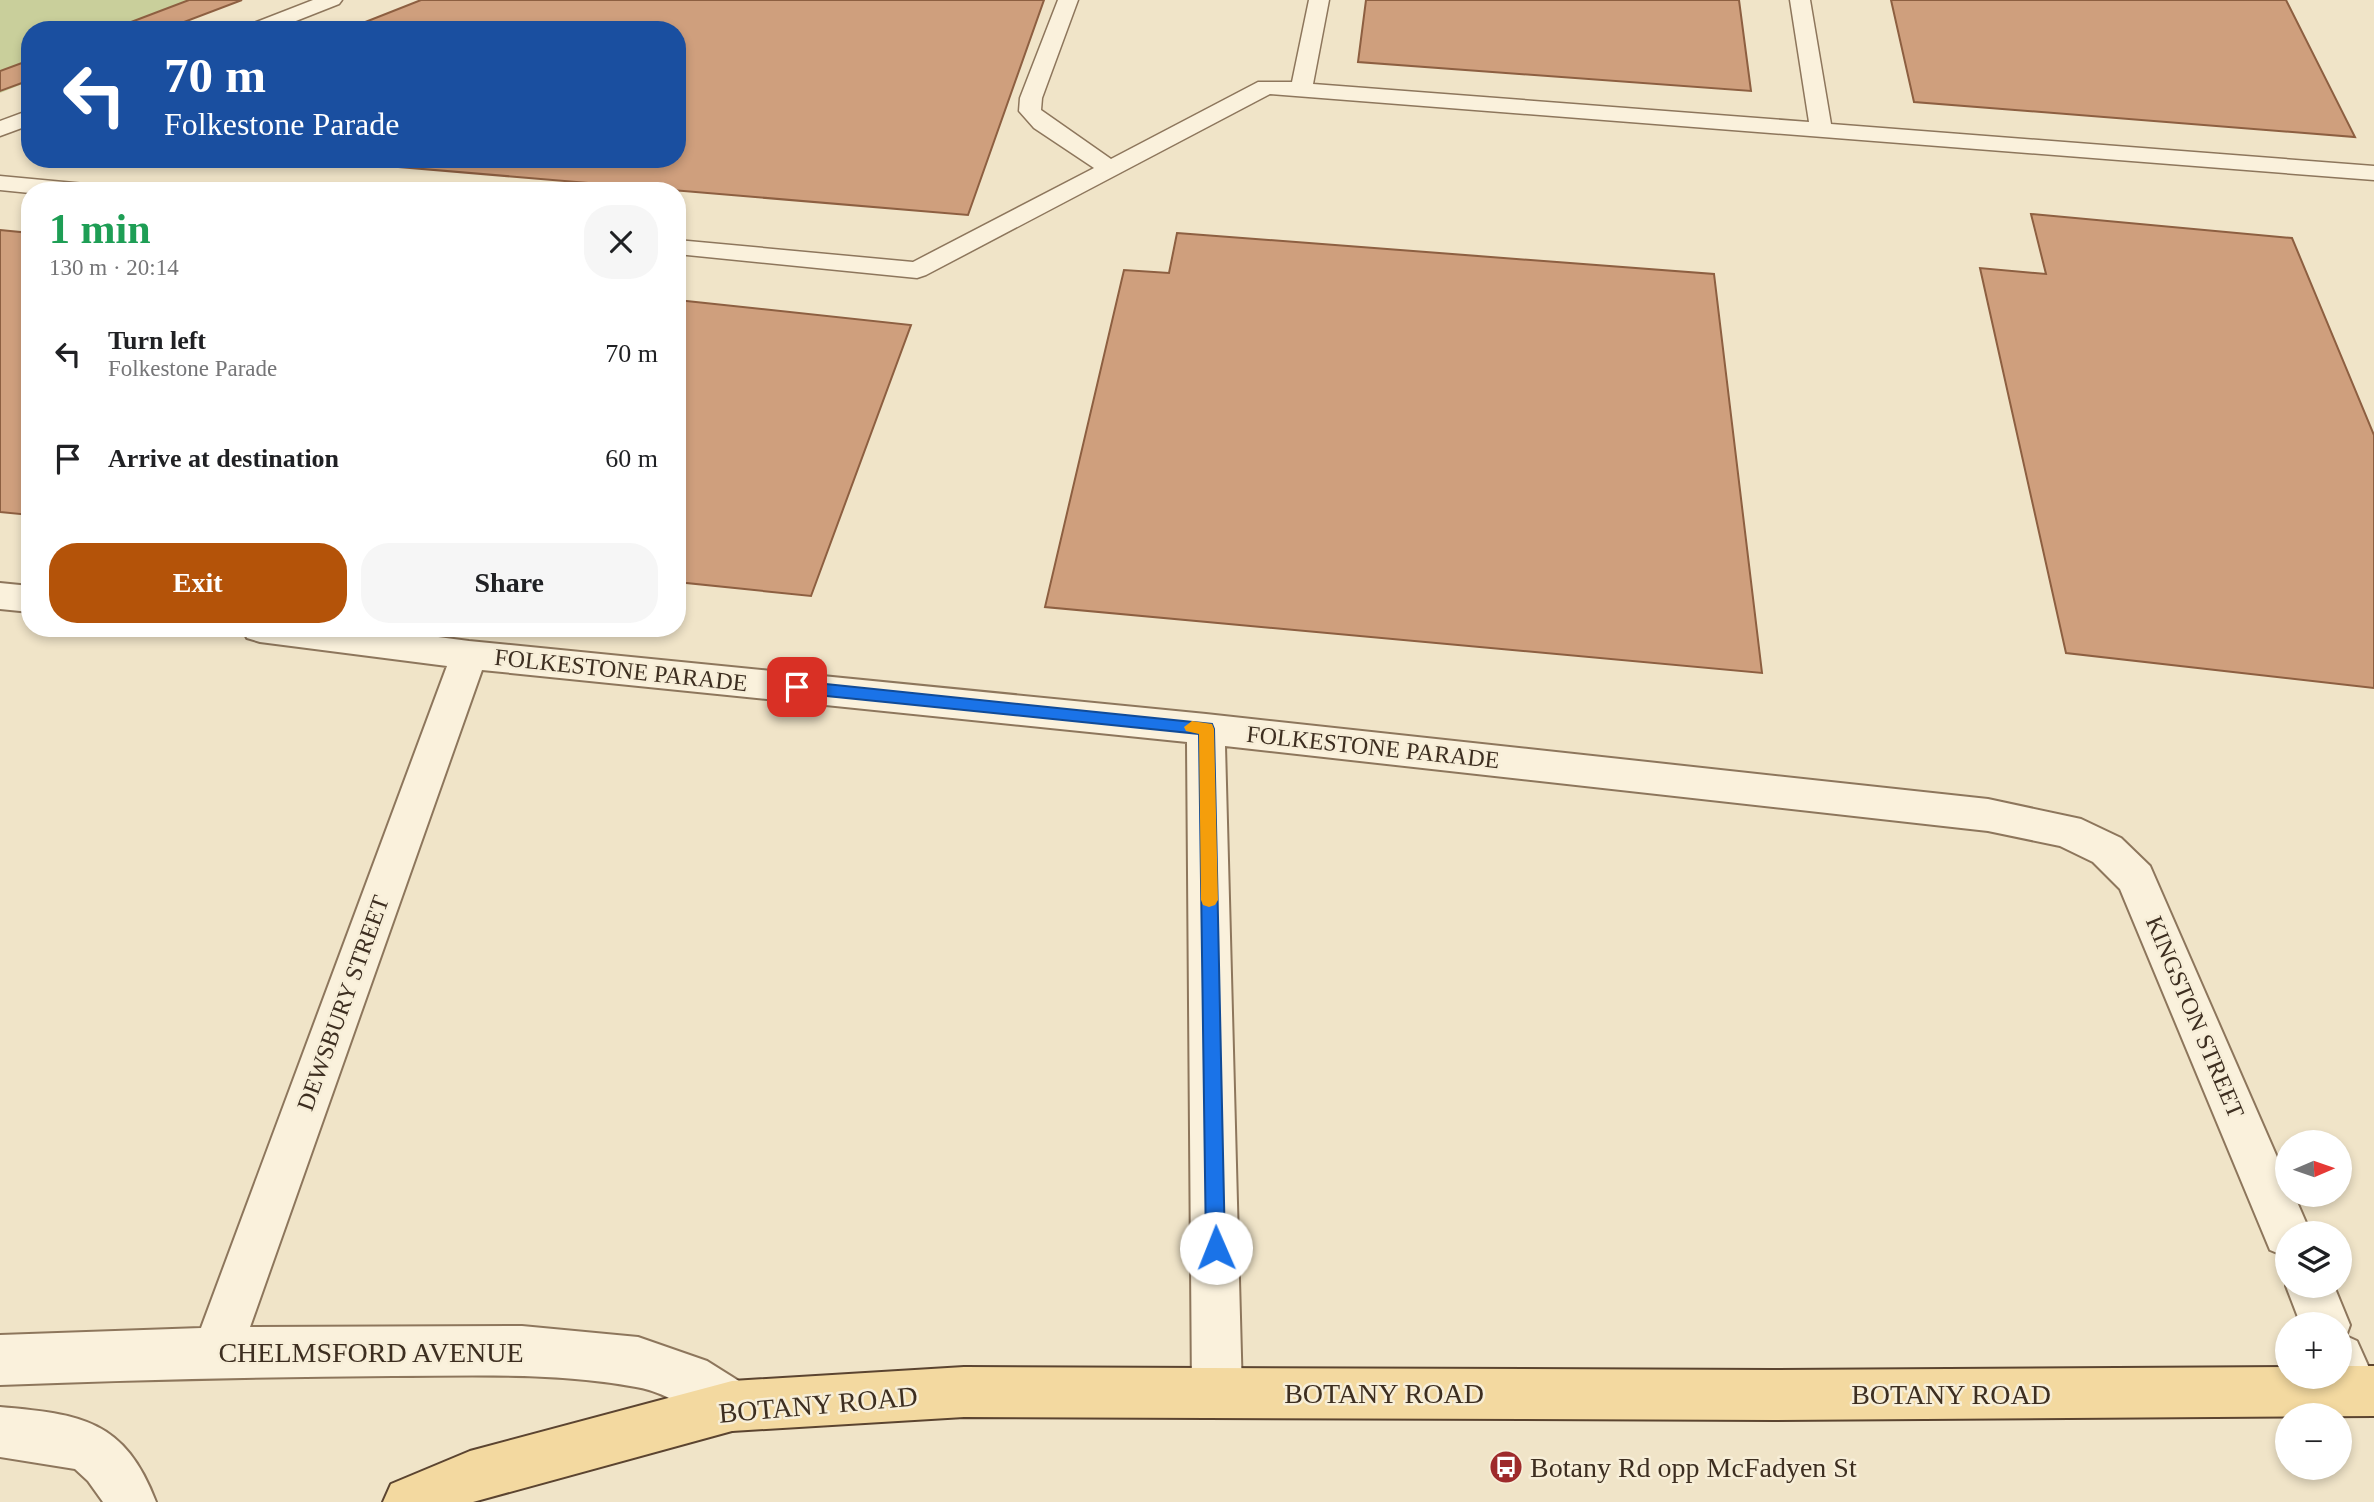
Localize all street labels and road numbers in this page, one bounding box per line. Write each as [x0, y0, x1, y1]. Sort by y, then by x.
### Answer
street label: FOLKESTONE PARADE [493, 644, 749, 696]
street label: FOLKESTONE PARADE [1245, 721, 1501, 773]
street label: DEWSBURY STREET [292, 892, 394, 1114]
street label: KINGSTON STREET [2141, 912, 2249, 1122]
street label: CHELMSFORD AVENUE [218, 1337, 524, 1368]
street label: BOTANY ROAD [1284, 1378, 1484, 1409]
street label: BOTANY ROAD [1851, 1379, 2051, 1410]
street label: BOTANY ROAD [717, 1380, 919, 1429]

